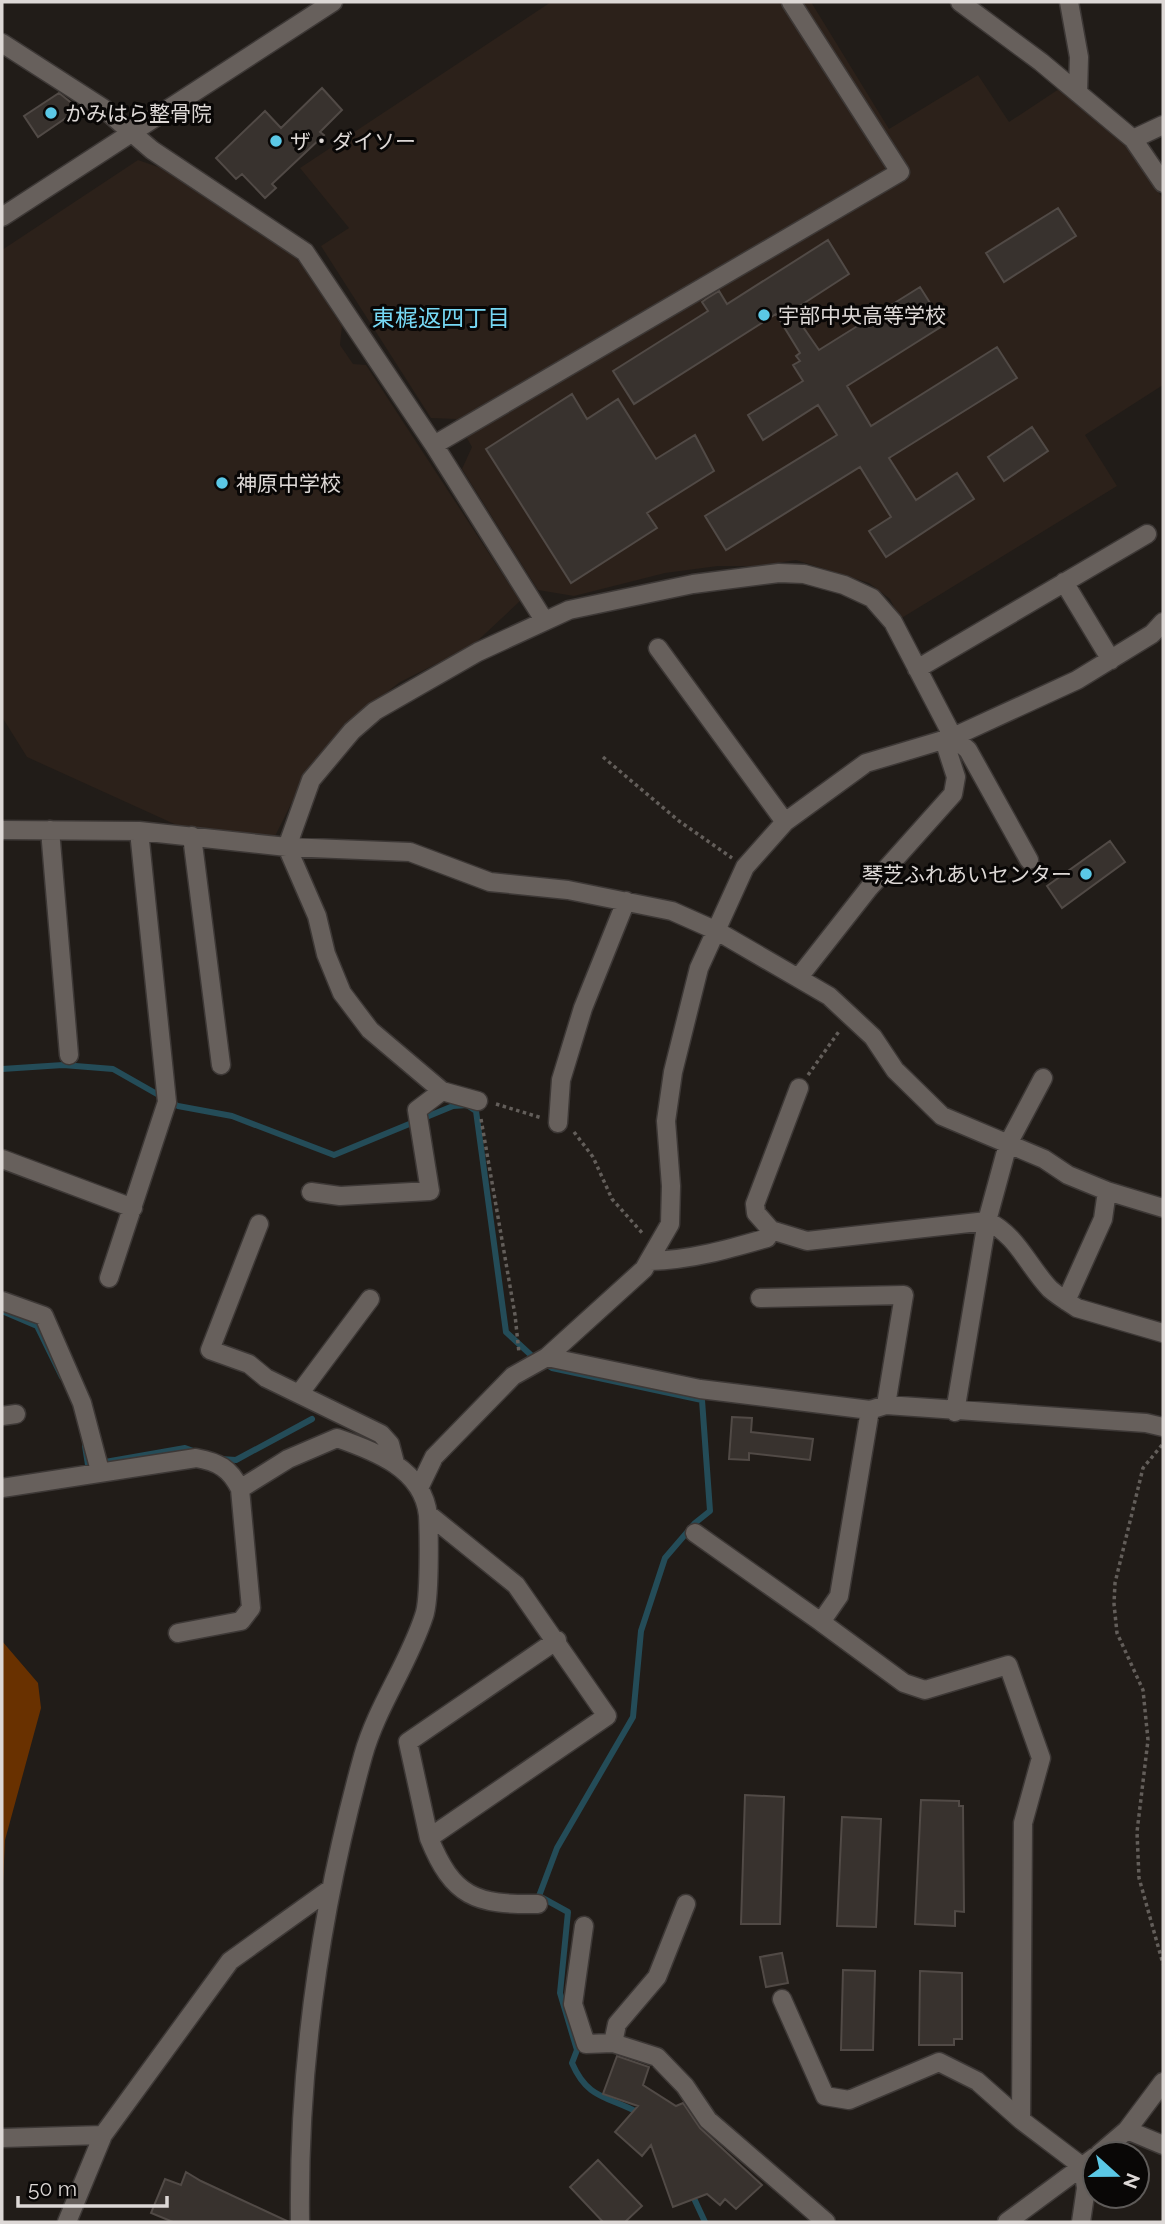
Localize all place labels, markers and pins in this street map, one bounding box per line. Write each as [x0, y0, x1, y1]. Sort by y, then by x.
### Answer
place label: かみはら整骨院 [65, 101, 212, 126]
marker: かみはら整骨院 [43, 105, 59, 121]
place label: ザ・ダイソー [290, 129, 416, 154]
marker: ザ・ダイソー [268, 133, 284, 149]
place label: 宇部中央高等学校 [778, 303, 946, 328]
marker: 宇部中央高等学校 [756, 307, 772, 323]
place label: 神原中学校 [236, 471, 341, 496]
marker: 神原中学校 [214, 475, 230, 491]
place label: 琴芝ふれあいセンター [862, 862, 1072, 887]
marker: 琴芝ふれあいセンター [1078, 866, 1094, 882]

